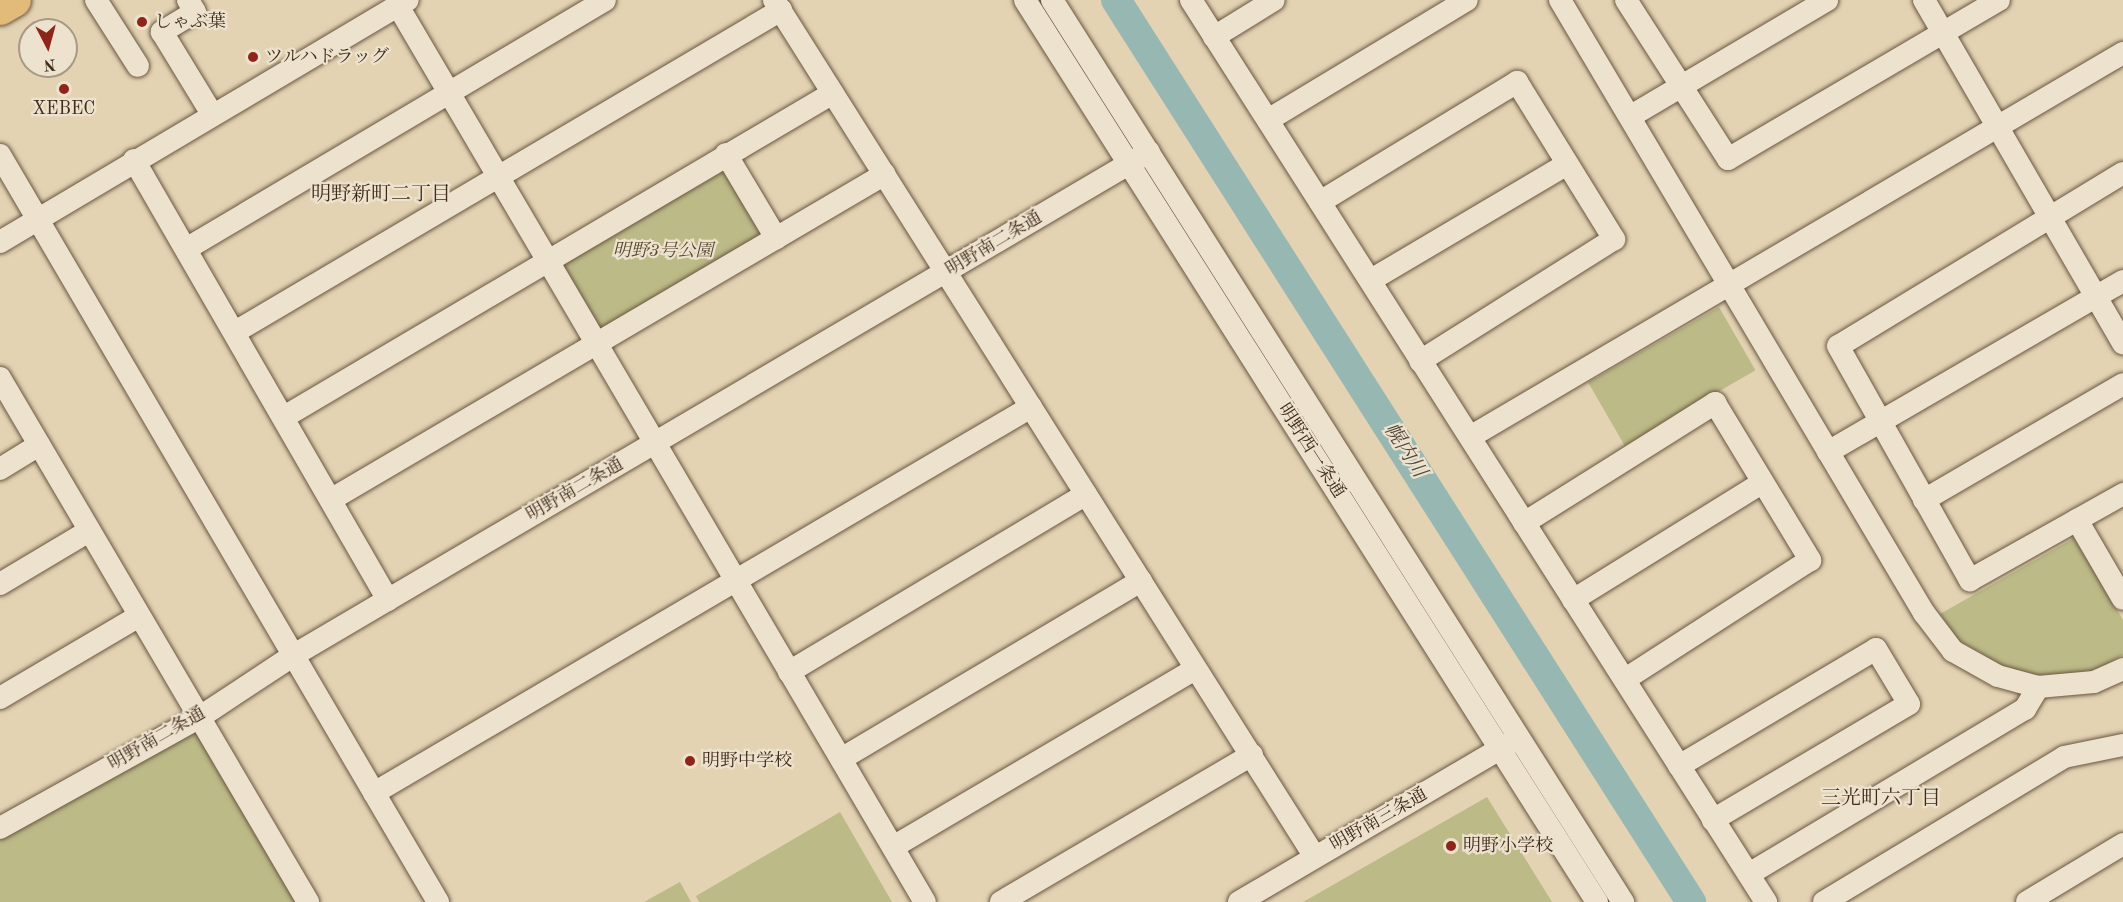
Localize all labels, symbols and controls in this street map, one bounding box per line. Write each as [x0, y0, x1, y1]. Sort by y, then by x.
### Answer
place label: しゃぶ葉 [154, 11, 226, 33]
marker: しゃぶ葉 [135, 15, 149, 29]
north arrow [18, 18, 78, 78]
place label: ツルハドラッグ [265, 46, 391, 68]
marker: ツルハドラッグ [246, 50, 260, 64]
text: N [43, 55, 57, 73]
marker: XEBEC [57, 82, 71, 96]
place label: XEBEC [33, 98, 95, 120]
district label: 明野新町二丁目 [311, 183, 451, 207]
street label: 明野南二条通 [942, 207, 1046, 281]
park label: 明野3号公園 [613, 240, 713, 262]
street label: 明野西一条通 [1273, 400, 1349, 502]
water label: 幌内川 [1378, 419, 1430, 483]
street label: 明野南二条通 [523, 454, 627, 526]
street label: 明野南二条通 [105, 703, 209, 775]
place label: 明野中学校 [702, 750, 792, 772]
marker: 明野中学校 [683, 754, 697, 768]
street label: 明野南三条通 [1327, 784, 1431, 856]
district label: 三光町六丁目 [1821, 787, 1941, 811]
place label: 明野小学校 [1463, 835, 1553, 857]
marker: 明野小学校 [1444, 839, 1458, 853]

